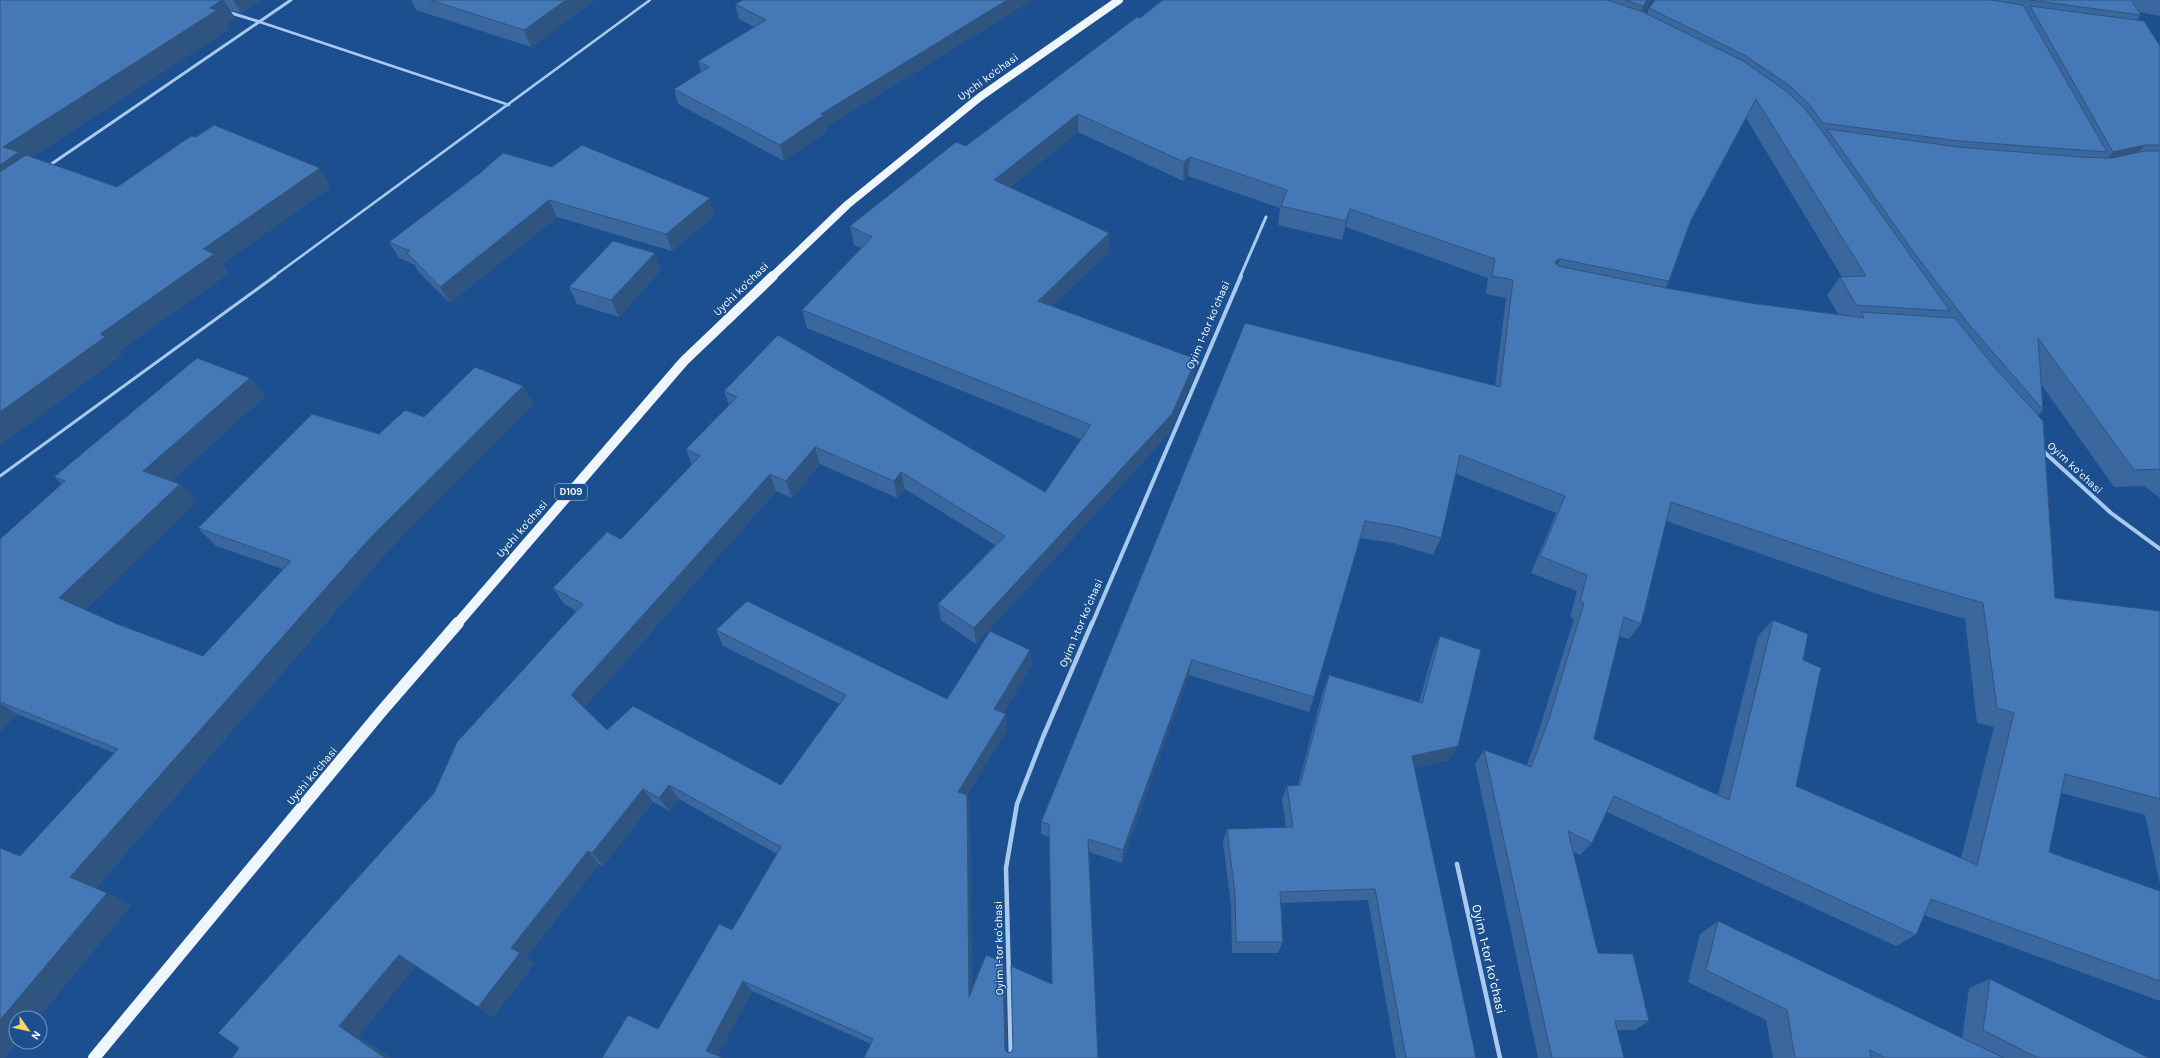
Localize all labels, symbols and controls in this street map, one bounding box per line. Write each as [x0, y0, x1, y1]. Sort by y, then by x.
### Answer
street label: Uychi ko'chasi [955, 51, 1021, 103]
street label: Uychi ko'chasi [711, 259, 771, 319]
street label: Oyim 1-tor koʻchasi [1184, 279, 1232, 371]
street label: Oyim koʻchasi [2045, 439, 2105, 497]
road number: D109 [555, 484, 587, 500]
street label: Uychi ko'chasi [494, 498, 550, 560]
street label: Oyim 1-tor koʻchasi [1057, 577, 1105, 669]
street label: Uychi ko'chasi [284, 744, 340, 808]
street label: Oyim 1-tor koʻchasi [992, 901, 1006, 995]
street label: Oyim 1-tor koʻchasi [1469, 903, 1509, 1015]
north arrow [8, 1010, 48, 1050]
text: N [28, 1028, 43, 1042]

